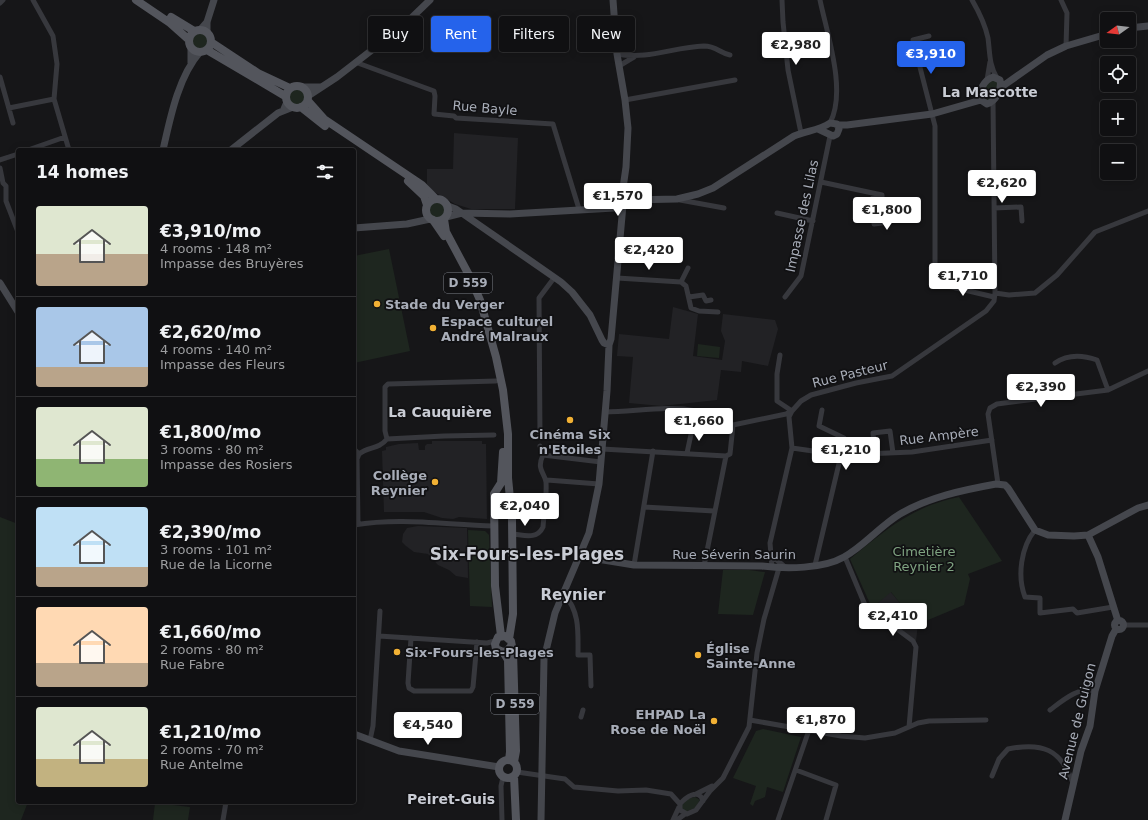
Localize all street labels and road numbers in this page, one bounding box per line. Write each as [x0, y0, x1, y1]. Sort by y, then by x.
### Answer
street label: Rue Bayle [452, 98, 518, 118]
street label: Impasse des Lilas [783, 158, 821, 274]
road number: D 559 [444, 273, 492, 293]
street label: Rue Pasteur [811, 357, 890, 391]
street label: Rue Ampère [899, 424, 979, 448]
street label: Rue Séverin Saurin [672, 547, 796, 562]
street label: Avenue de Guigon [1055, 661, 1099, 781]
road number: D 559 [491, 694, 539, 714]

